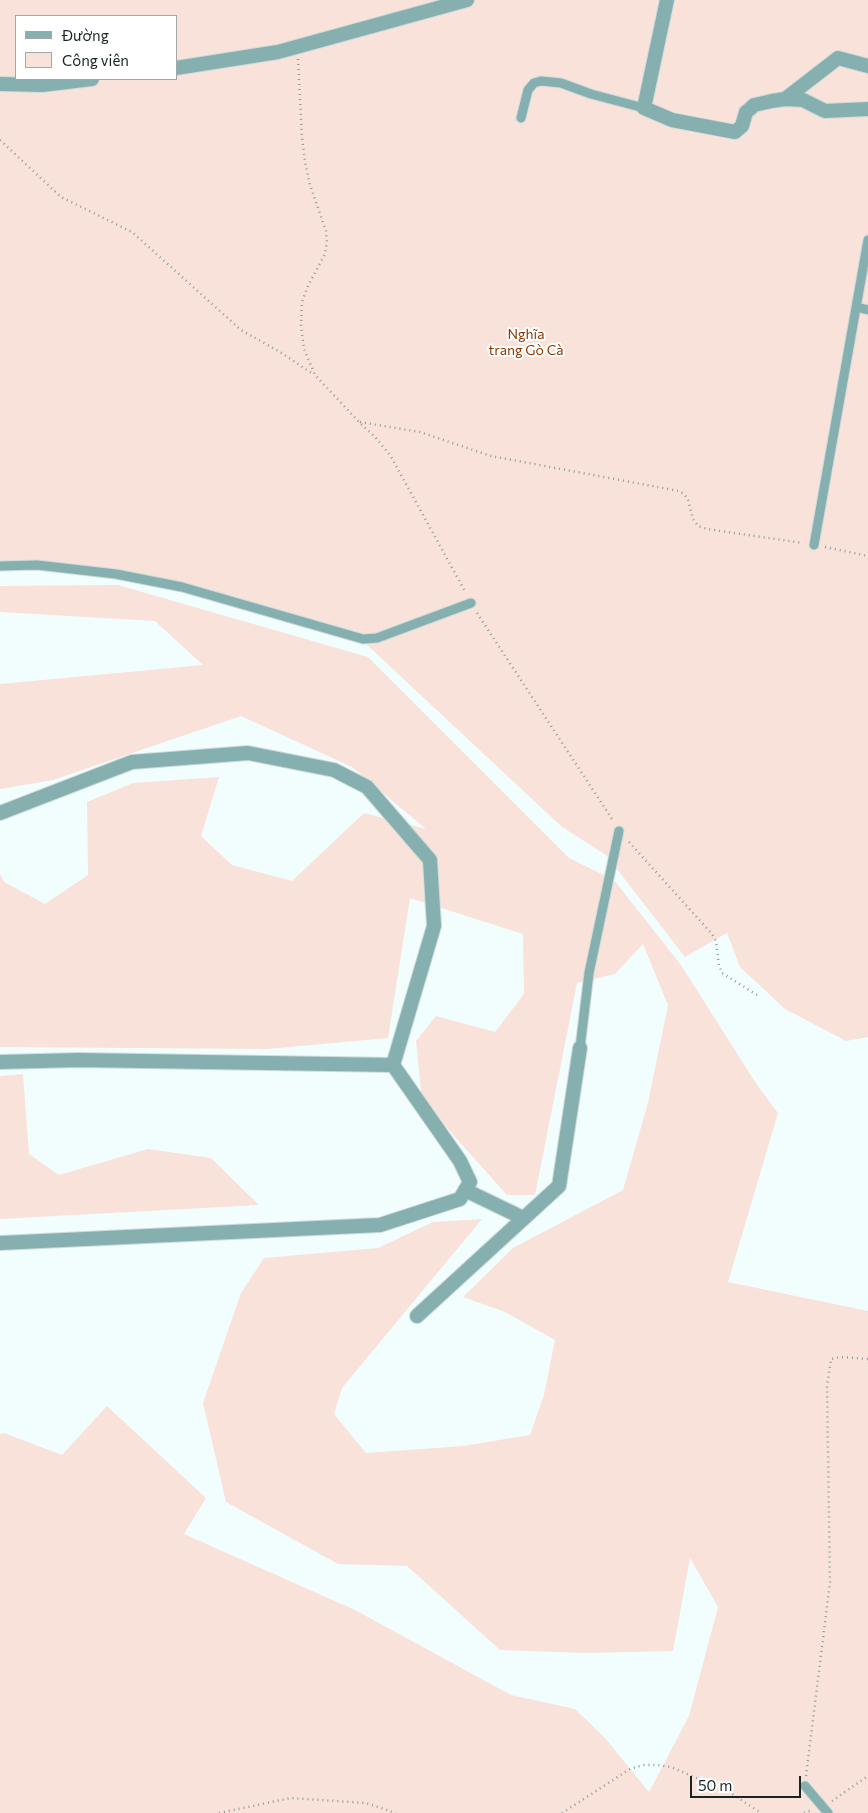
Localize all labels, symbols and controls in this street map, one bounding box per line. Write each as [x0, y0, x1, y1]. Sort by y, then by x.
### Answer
legend [15, 15, 178, 80]
text: Đường [62, 26, 109, 44]
text: Công viên [62, 51, 129, 69]
park label: Nghĩa trang Gò Cà [489, 326, 563, 358]
scale bar [693, 1766, 804, 1798]
text: 50 m [698, 1776, 732, 1794]

